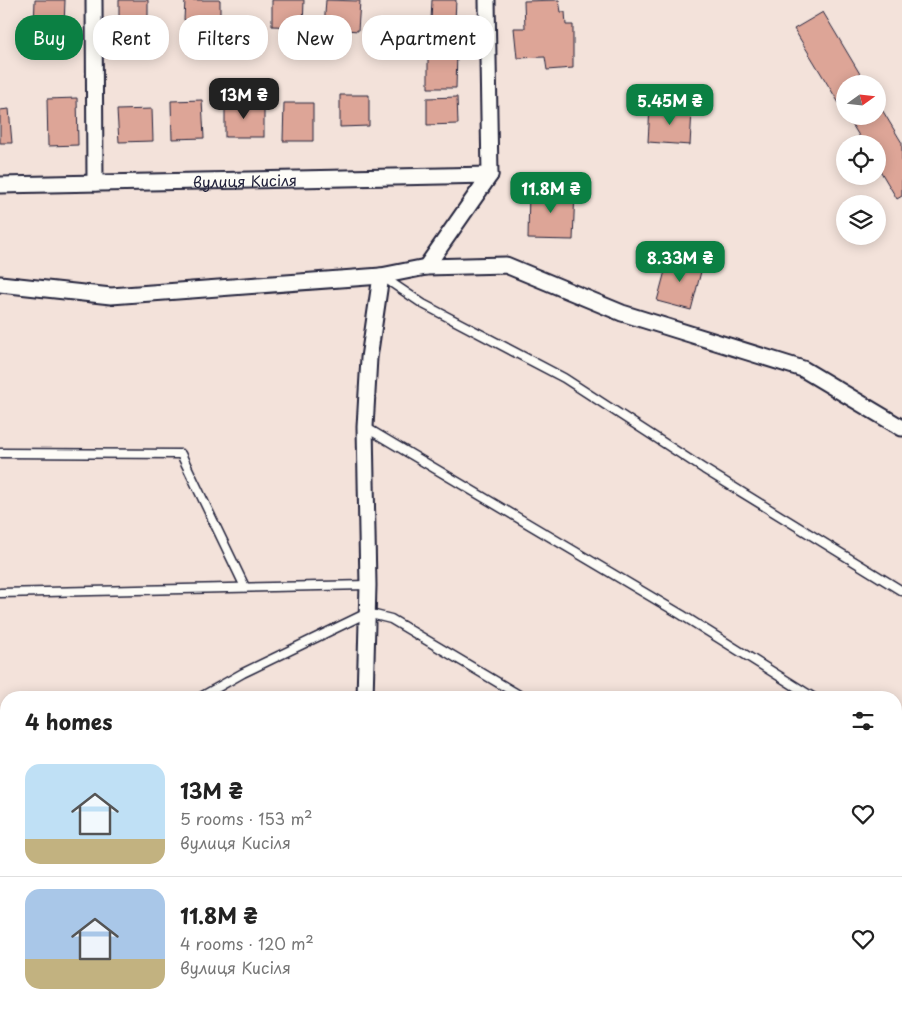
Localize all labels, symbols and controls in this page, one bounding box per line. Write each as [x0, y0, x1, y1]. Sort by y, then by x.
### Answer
chip: Buy [15, 15, 83, 60]
chip: Rent [93, 15, 169, 60]
chip: Filters [179, 15, 268, 60]
chip: New [278, 15, 352, 60]
chip: Apartment [362, 15, 494, 60]
north arrow [836, 75, 886, 125]
map controls [836, 75, 886, 245]
pin: 13M ₴ [209, 78, 279, 120]
text: 13M ₴ [220, 82, 268, 106]
pin: 5.45M ₴ [624, 84, 716, 126]
text: 5.45M ₴ [637, 88, 703, 112]
button: locate [836, 135, 886, 185]
street label: вулиця Кисіля [193, 167, 297, 193]
pin: 11.8M ₴ [505, 172, 597, 214]
text: 11.8M ₴ [521, 176, 581, 200]
button: layers [836, 195, 886, 245]
pin: 8.33M ₴ [634, 240, 726, 283]
text: 8.33M ₴ [647, 245, 713, 269]
text: 4 homes [25, 705, 112, 737]
icon: filters [849, 707, 877, 735]
text: 13M ₴ [180, 774, 243, 806]
icon: home [65, 784, 125, 844]
icon: heart [849, 800, 877, 828]
text: 5 rooms · 153 m² [180, 806, 313, 830]
text: вулиця Кисіля [180, 830, 291, 854]
text: 11.8M ₴ [180, 899, 258, 931]
icon: home [65, 909, 125, 969]
icon: heart [849, 925, 877, 953]
text: 4 rooms · 120 m² [180, 931, 314, 955]
text: вулиця Кисіля [180, 955, 291, 979]

